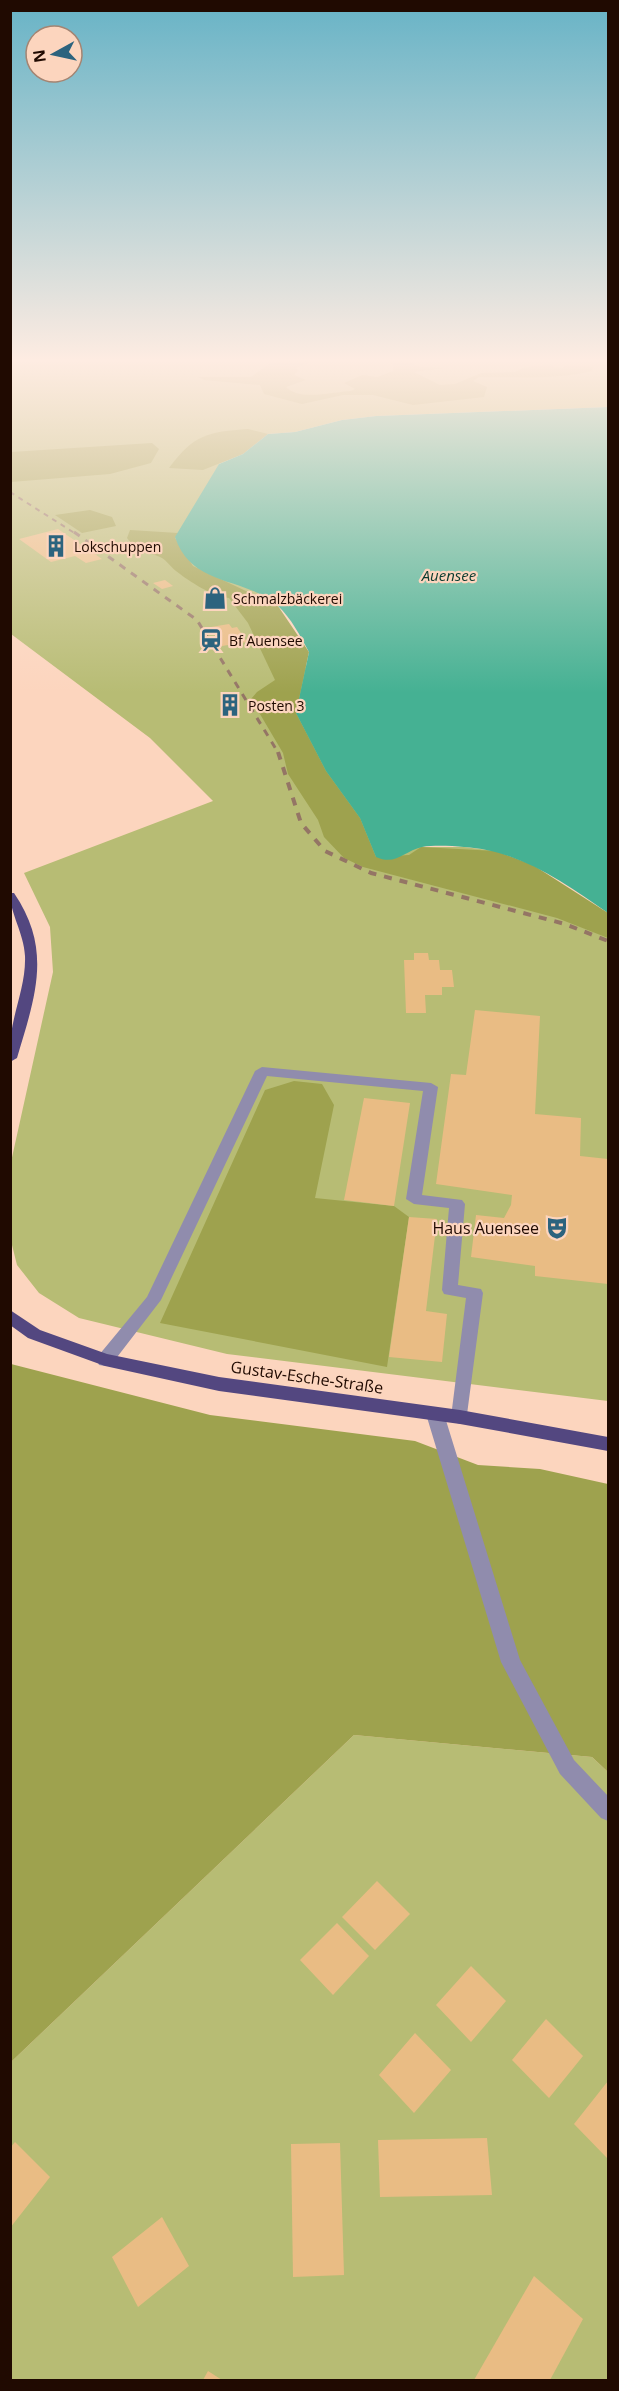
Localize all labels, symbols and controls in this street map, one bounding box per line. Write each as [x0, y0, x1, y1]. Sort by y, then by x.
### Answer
north arrow [24, 24, 84, 84]
text: N [27, 48, 51, 64]
building icon: Lokschuppen [43, 533, 69, 559]
place label: Lokschuppen [74, 537, 161, 556]
water label: Auensee [421, 565, 477, 585]
shop icon: Schmalzbäckerei [202, 585, 228, 611]
place label: Schmalzbäckerei [233, 589, 342, 608]
station icon: Bf Auensee [198, 627, 224, 653]
place label: Bf Auensee [229, 631, 303, 650]
building icon: Posten 3 [217, 692, 243, 718]
place label: Posten 3 [248, 696, 305, 715]
theatre icon: Haus Auensee [544, 1215, 570, 1241]
place label: Haus Auensee [432, 1217, 539, 1239]
street label: Gustav-Esche-Straße [229, 1355, 385, 1399]

